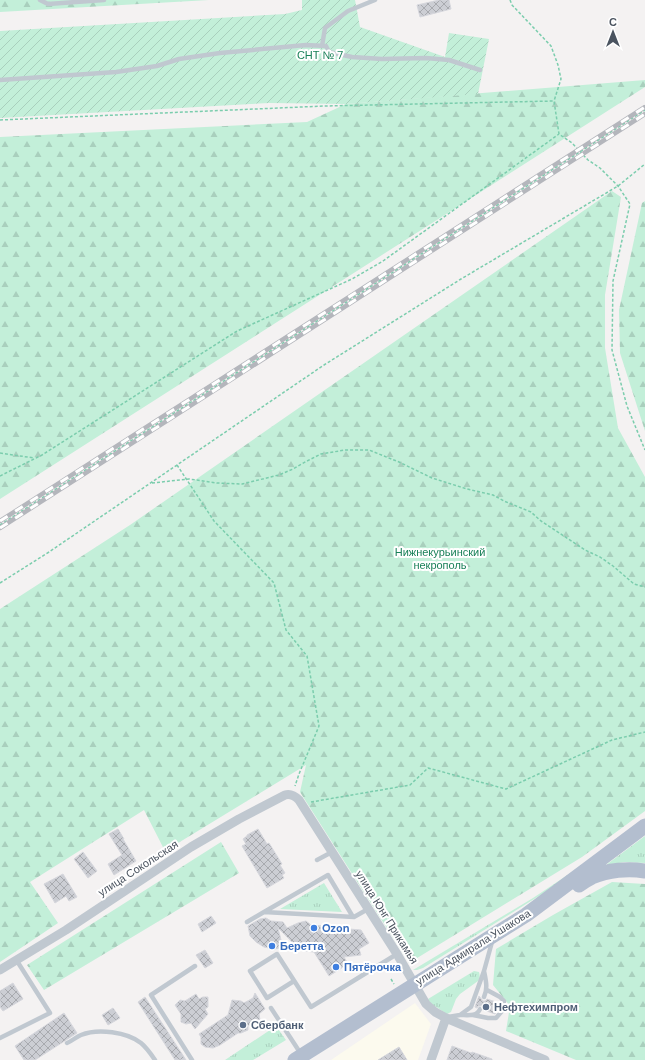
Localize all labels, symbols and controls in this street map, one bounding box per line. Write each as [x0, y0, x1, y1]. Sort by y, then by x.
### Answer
north arrow [593, 12, 633, 52]
text: С [609, 15, 617, 29]
park label: СНТ № 7 [297, 48, 343, 62]
park label: Нижнекурьинский некрополь [395, 545, 485, 572]
street label: улица Сокольская [95, 837, 181, 899]
street label: улица Юнг Прикамья [352, 868, 422, 966]
street label: улица Адмирала Ушакова [413, 905, 534, 988]
place label: Ozon [322, 921, 350, 935]
marker: Ozon [309, 923, 319, 933]
place label: Беретта [280, 939, 324, 953]
marker: Беретта [267, 941, 277, 951]
place label: Пятёрочка [344, 960, 402, 974]
marker: Пятёрочка [331, 962, 341, 972]
place label: Нефтехимпром [494, 1000, 578, 1014]
marker: Нефтехимпром [481, 1002, 491, 1012]
place label: Сбербанк [251, 1018, 304, 1032]
marker: Сбербанк [238, 1020, 248, 1030]

